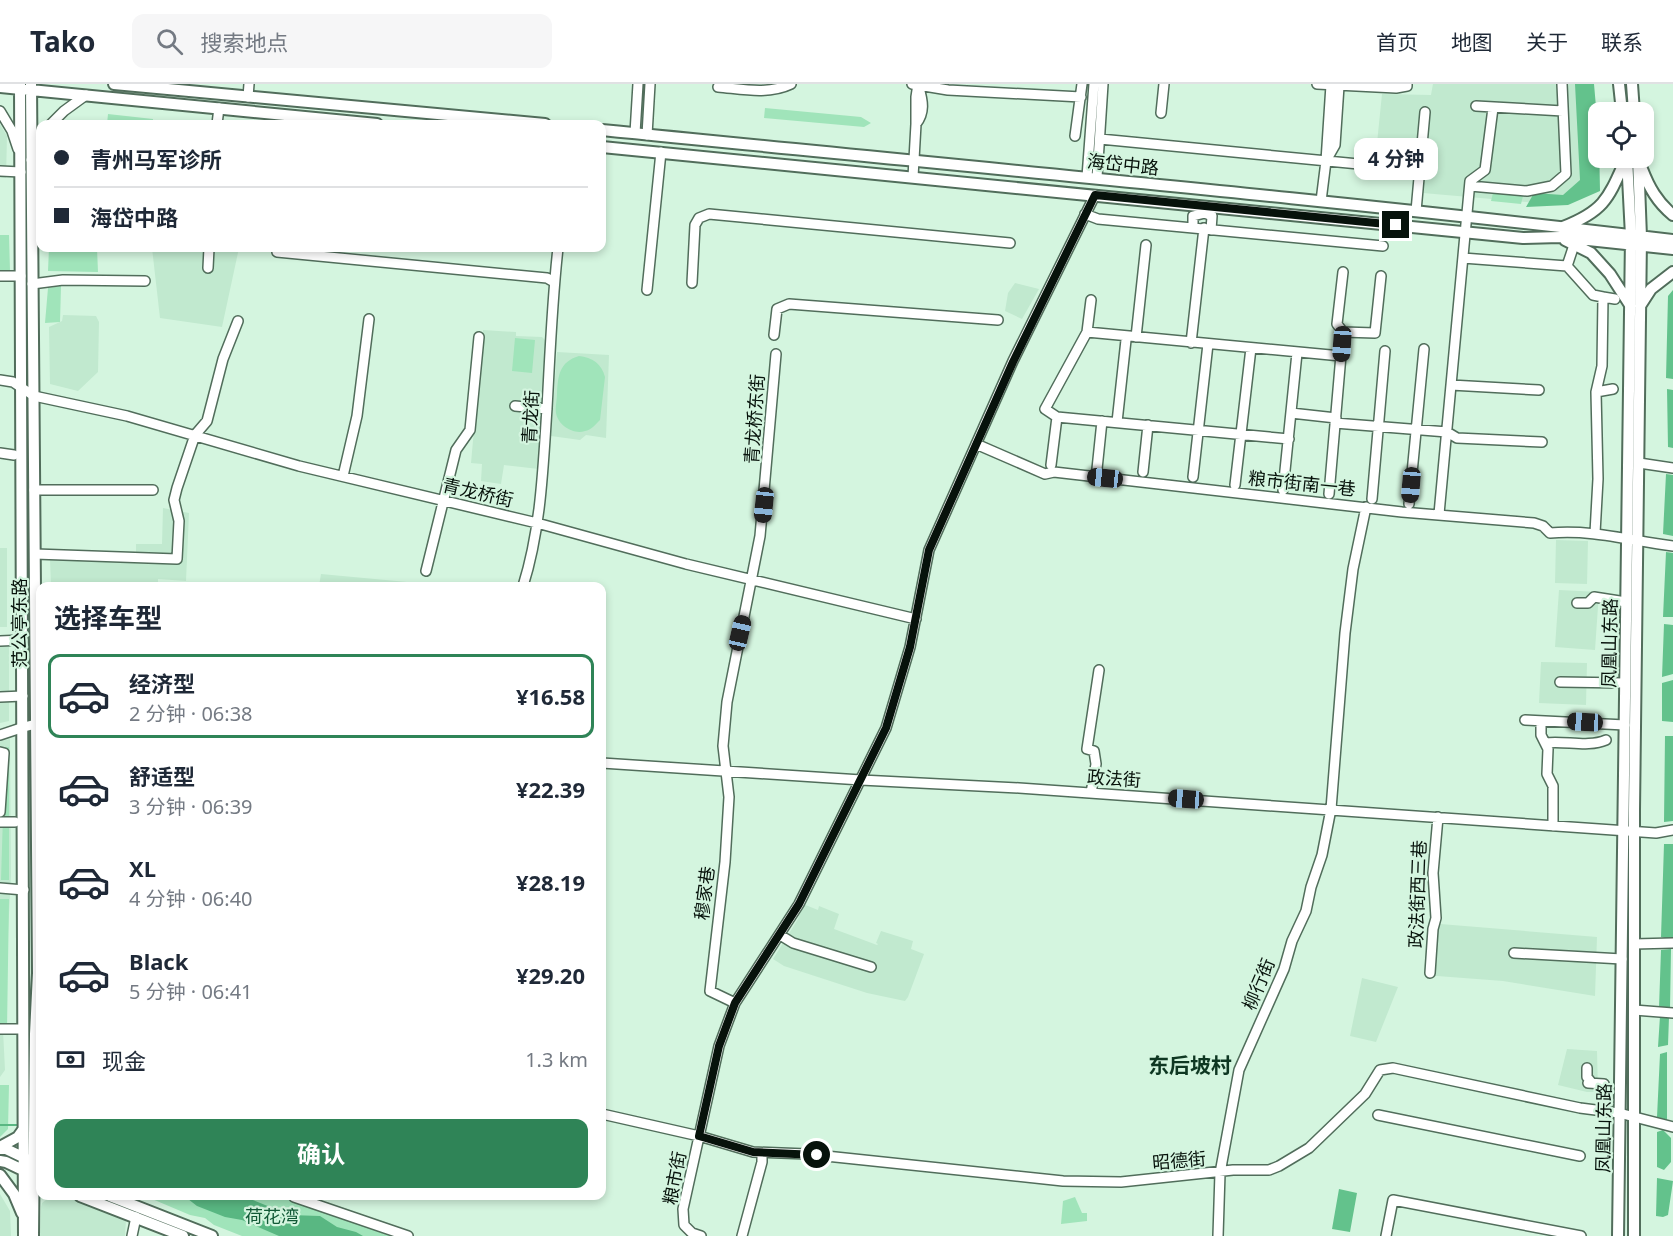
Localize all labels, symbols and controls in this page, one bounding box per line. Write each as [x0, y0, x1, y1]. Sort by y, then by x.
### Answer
search box [132, 14, 552, 68]
text: Tako [30, 22, 96, 60]
icon: search [153, 25, 186, 58]
text: 搜索地点 [201, 27, 289, 57]
text: 首页 [1376, 28, 1418, 56]
text: 地图 [1451, 28, 1493, 56]
text: 关于 [1526, 28, 1568, 56]
text: 联系 [1601, 28, 1643, 56]
map controls [1588, 102, 1654, 168]
button: locate [1588, 102, 1654, 168]
callout: 4 分钟 [1354, 138, 1438, 180]
text: 青州马军诊所 [90, 144, 222, 174]
text: 4 分钟 [1368, 145, 1424, 172]
street label: 海岱中路 [1086, 148, 1160, 180]
text: 海岱中路 [90, 202, 178, 232]
route end [1382, 211, 1409, 238]
car [1332, 325, 1352, 363]
street label: 青龙桥东街 [739, 373, 769, 465]
street label: 青龙街 [517, 389, 543, 445]
street label: 粮市街南一巷 [1247, 465, 1357, 501]
car [1400, 466, 1422, 504]
car [1086, 467, 1124, 489]
street label: 青龙桥街 [440, 472, 516, 512]
car [753, 486, 775, 524]
street label: 范公亭东路 [7, 578, 31, 668]
street label: 凤凰山东路 [1596, 598, 1622, 688]
text: 选择车型 [54, 599, 162, 636]
car [727, 613, 753, 653]
text: 经济型 [129, 668, 195, 698]
icon: car [57, 669, 111, 723]
text: ¥16.58 [516, 681, 585, 711]
text: 2 分钟 · 06:38 [129, 700, 253, 727]
car [1567, 712, 1603, 732]
text: 舒适型 [129, 761, 195, 791]
icon: car [57, 762, 111, 816]
street label: 政法街 [1086, 764, 1142, 792]
text: ¥22.39 [516, 774, 585, 804]
car [1167, 789, 1205, 809]
text: 3 分钟 · 06:39 [129, 793, 253, 820]
street label: 政法街西三巷 [1403, 840, 1431, 948]
text: XL [129, 853, 156, 883]
icon: car [57, 855, 111, 909]
street label: 穆家巷 [689, 865, 719, 921]
text: ¥28.19 [516, 867, 585, 897]
text: 4 分钟 · 06:40 [129, 885, 253, 912]
text: Black [129, 946, 188, 976]
icon: car [57, 948, 111, 1002]
street label: 柳行街 [1236, 954, 1280, 1014]
text: ¥29.20 [516, 960, 585, 990]
text: 5 分钟 · 06:41 [129, 978, 253, 1005]
icon: cash [54, 1043, 87, 1076]
text: 现金 [102, 1045, 146, 1075]
text: 1.3 km [525, 1046, 588, 1073]
district label: 东后坡村 [1148, 1051, 1232, 1079]
street label: 凤凰山东路 [1590, 1083, 1616, 1173]
button: 确认 [54, 1119, 588, 1188]
route start [803, 1141, 830, 1168]
street label: 昭德街 [1151, 1146, 1207, 1174]
street label: 粮市街 [657, 1149, 691, 1207]
park label: 荷花湾 [245, 1204, 299, 1228]

